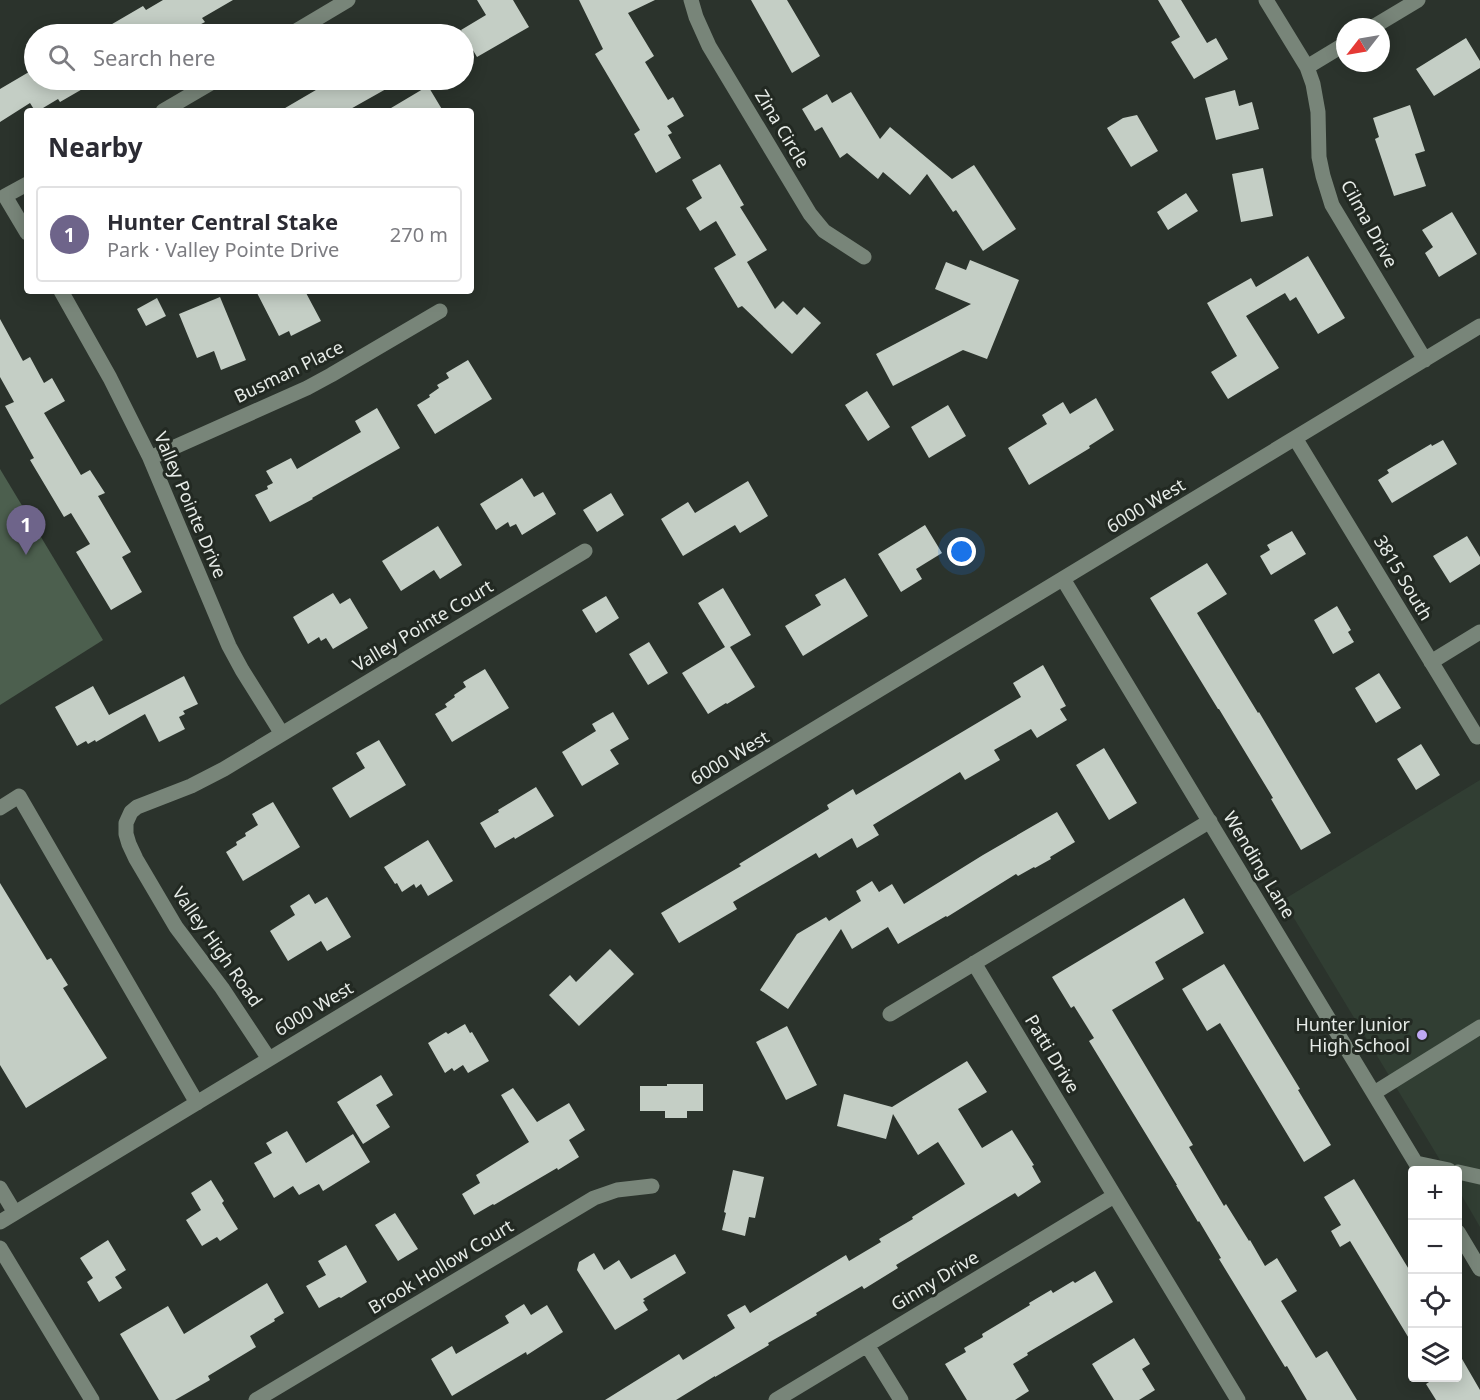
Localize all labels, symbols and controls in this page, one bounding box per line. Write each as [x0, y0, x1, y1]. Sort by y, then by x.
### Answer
north arrow [1336, 18, 1390, 72]
search box [24, 24, 474, 90]
icon: search [45, 41, 78, 74]
text: Search here [93, 42, 215, 72]
street label: Zina Circle [750, 85, 816, 172]
text: Nearby [48, 129, 143, 165]
street label: Cilma Drive [1336, 175, 1404, 272]
text: Hunter Central Stake [107, 206, 338, 236]
text: 1 [64, 221, 75, 248]
text: 270 m [390, 221, 448, 248]
text: Park · Valley Pointe Drive [107, 236, 339, 263]
street label: Busman Place [230, 334, 347, 408]
street label: Valley Pointe Drive [149, 428, 233, 582]
street label: 6000 West [1102, 472, 1190, 538]
pin: 1 [6, 506, 46, 555]
street label: 3815 South [1369, 530, 1439, 625]
your location [947, 537, 976, 566]
street label: Valley Pointe Court [348, 573, 498, 677]
street label: 6000 West [686, 724, 774, 790]
street label: Wending Lane [1218, 806, 1301, 923]
street label: Valley High Road [167, 882, 268, 1011]
street label: 6000 West [270, 975, 358, 1041]
street label: Patti Drive [1020, 1010, 1086, 1097]
place label: Hunter Junior High School [1296, 1012, 1411, 1057]
marker: Hunter Junior High School [1415, 1028, 1429, 1042]
map controls [1408, 1166, 1462, 1382]
button: + [1408, 1166, 1462, 1220]
street label: Brook Hollow Court [364, 1213, 518, 1319]
button: − [1408, 1220, 1462, 1274]
street label: Ginny Drive [886, 1245, 983, 1316]
button: locate [1408, 1274, 1462, 1328]
button: layers [1408, 1328, 1462, 1382]

